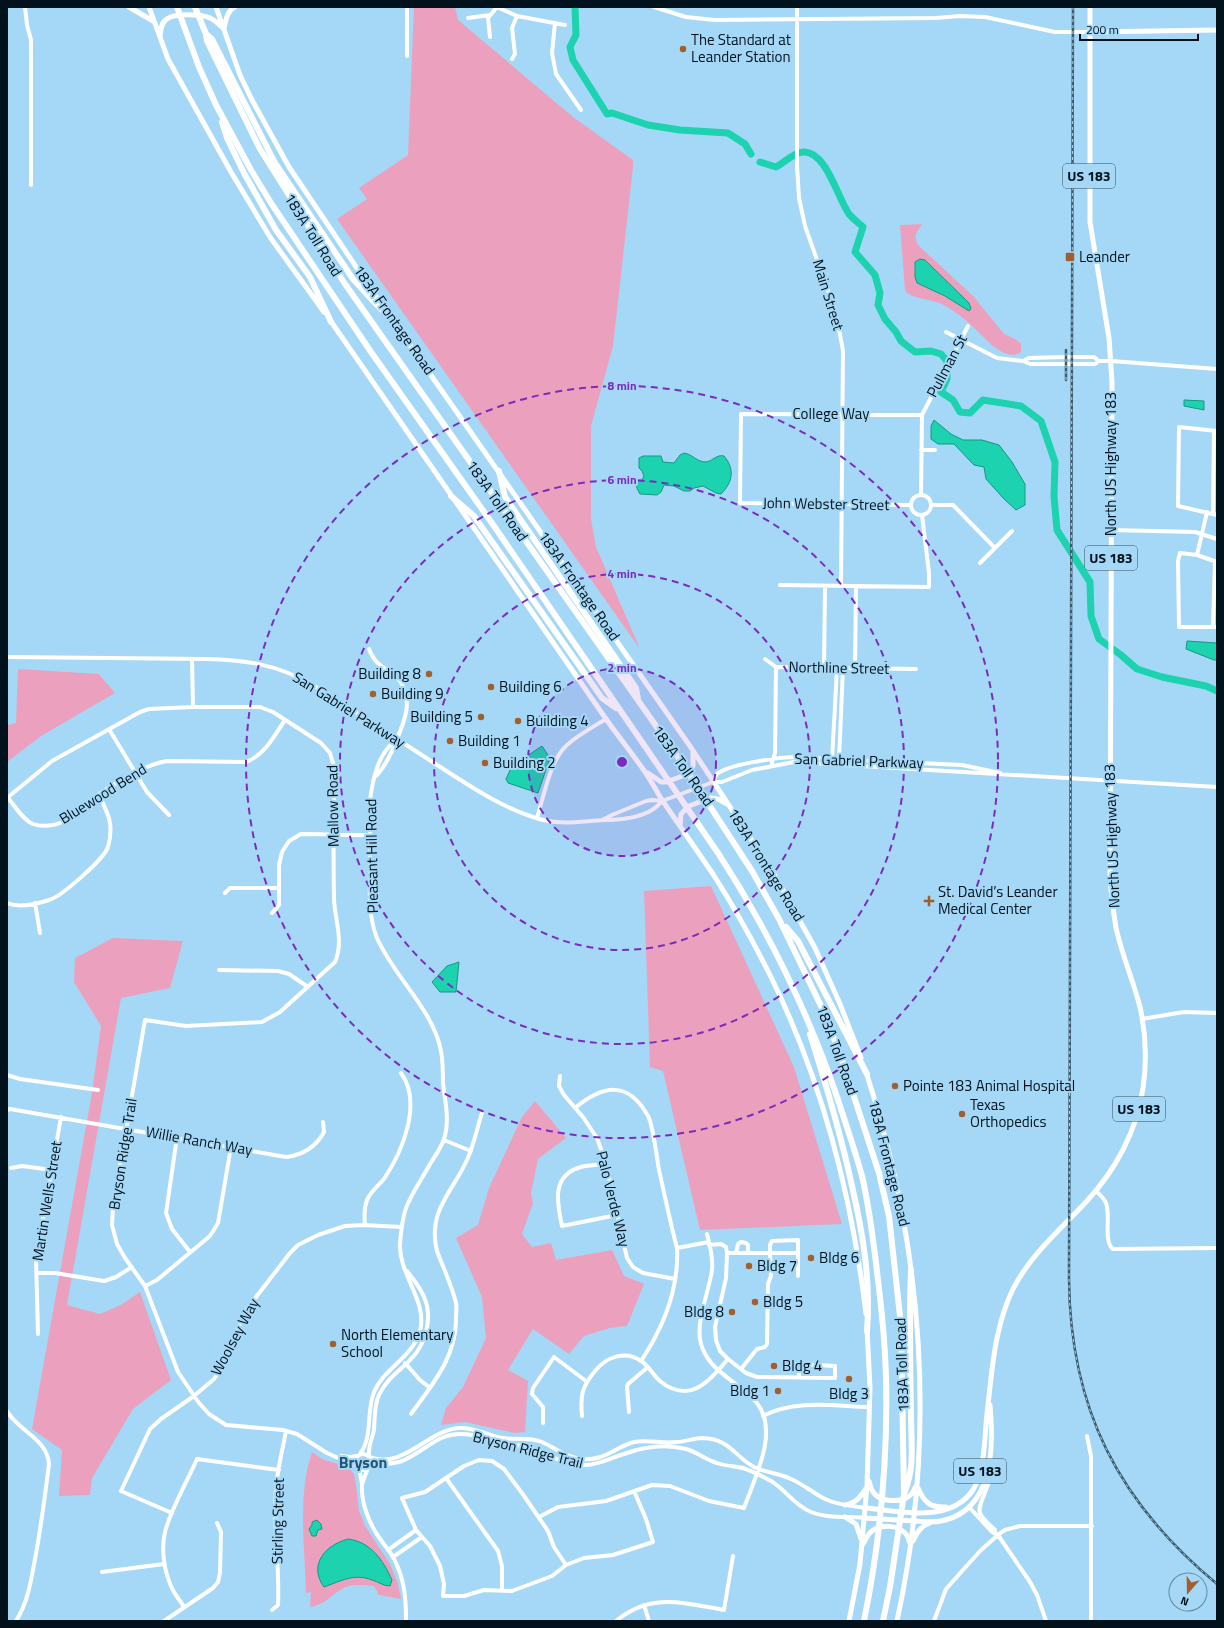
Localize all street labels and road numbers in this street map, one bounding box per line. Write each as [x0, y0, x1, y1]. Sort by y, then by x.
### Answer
road number: US 183 [1063, 164, 1115, 188]
street label: 183A Toll Road [279, 189, 348, 281]
street label: Main Street [807, 256, 850, 334]
street label: 183A Frontage Road [348, 260, 441, 379]
street label: Pullman St [920, 329, 973, 401]
street label: North US Highway 183 [1099, 392, 1122, 536]
street label: College Way [793, 402, 869, 425]
street label: 183A Toll Road [461, 455, 534, 546]
street label: John Webster Street [762, 491, 890, 516]
street label: 183A Frontage Road [533, 526, 626, 645]
road number: US 183 [1085, 546, 1137, 570]
street label: Northline Street [788, 655, 890, 680]
street label: San Gabriel Parkway [288, 666, 410, 754]
street label: 183A Toll Road [647, 720, 720, 811]
street label: San Gabriel Parkway [794, 747, 924, 774]
street label: Bluewood Bend [54, 757, 151, 830]
street label: North US Highway 183 [1097, 763, 1126, 909]
street label: Mallow Road [320, 765, 345, 847]
street label: Pleasant Hill Road [359, 798, 384, 914]
street label: 183A Frontage Road [722, 804, 811, 926]
street label: 183A Toll Road [810, 1001, 864, 1098]
street label: Bryson Ridge Trail [102, 1096, 143, 1211]
street label: 183A Frontage Road [863, 1097, 916, 1229]
road number: US 183 [1113, 1097, 1165, 1121]
street label: Willie Ranch Way [144, 1120, 254, 1161]
street label: Martin Wells Street [26, 1138, 67, 1263]
street label: Palo Verde Way [590, 1148, 637, 1249]
street label: Woolsey Way [204, 1294, 265, 1380]
street label: 183A Toll Road [888, 1317, 915, 1413]
street label: Bryson Ridge Trail [471, 1425, 586, 1474]
road number: US 183 [954, 1459, 1006, 1483]
street label: Stirling Street [265, 1477, 290, 1564]

